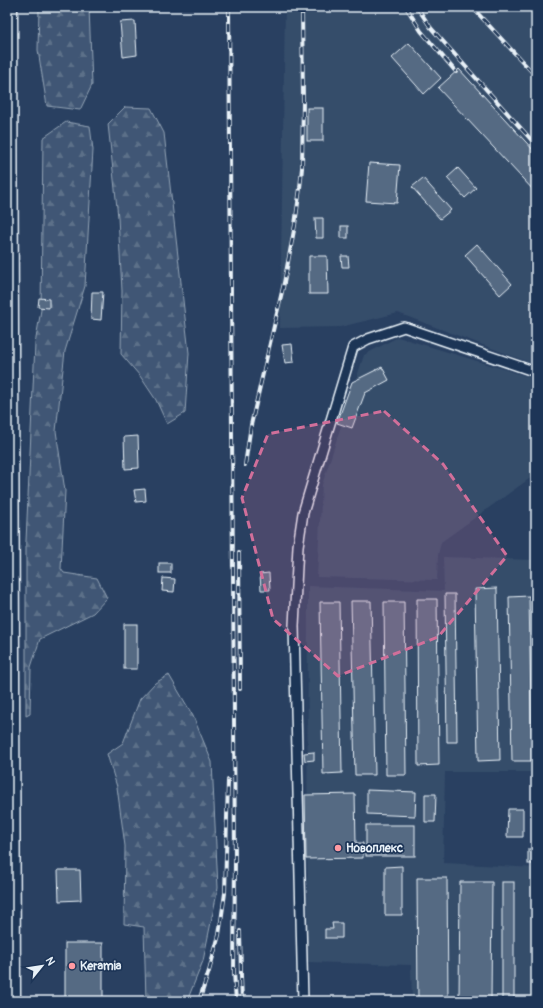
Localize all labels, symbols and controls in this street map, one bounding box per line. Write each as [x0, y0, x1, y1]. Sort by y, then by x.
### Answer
place label: Новоплекс [346, 841, 403, 856]
marker: Новоплекс [333, 843, 343, 853]
north arrow [22, 946, 62, 986]
text: N [43, 955, 58, 968]
place label: Keramia [80, 959, 122, 974]
marker: Keramia [67, 961, 77, 971]

